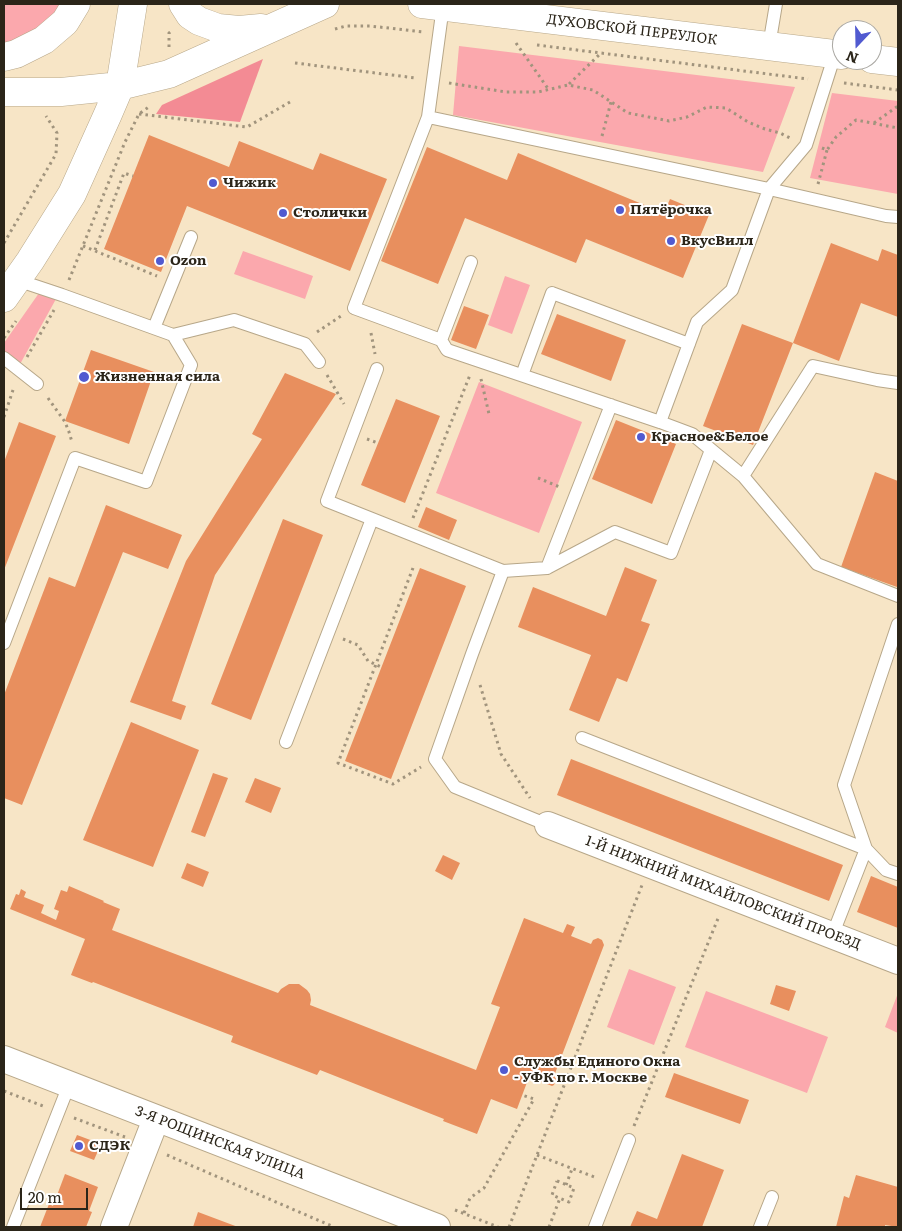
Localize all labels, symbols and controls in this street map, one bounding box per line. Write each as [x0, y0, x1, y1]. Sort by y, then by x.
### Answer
street label: ДУХОВСКОЙ ПЕРЕУЛОК [546, 11, 718, 49]
north arrow [832, 20, 882, 70]
text: N [843, 47, 861, 70]
place label: Чижик [223, 175, 276, 191]
marker: Чижик [207, 177, 219, 189]
place label: Пятёрочка [630, 202, 712, 218]
marker: Пятёрочка [614, 204, 626, 216]
place label: Столички [293, 205, 367, 221]
marker: Столички [277, 207, 289, 219]
place label: ВкусВилл [681, 233, 753, 249]
marker: ВкусВилл [665, 235, 677, 247]
place label: Ozon [170, 253, 207, 269]
marker: Ozon [154, 255, 166, 267]
place label: Жизненная сила [95, 369, 220, 385]
marker: Жизненная сила [77, 370, 91, 384]
place label: Красное&Белое [651, 429, 768, 445]
marker: Красное&Белое [635, 431, 647, 443]
street label: 1-Й НИЖНИЙ МИХАЙЛОВСКИЙ ПРОЕЗД [583, 833, 863, 953]
place label: Службы Единого Окна - УФК по г. Москве [514, 1054, 680, 1086]
marker: Службы Единого Окна - УФК по г. Москве [498, 1064, 510, 1076]
street label: 3-Я РОЩИНСКАЯ УЛИЦА [133, 1103, 307, 1183]
place label: СДЭК [89, 1138, 130, 1154]
marker: СДЭК [73, 1140, 85, 1152]
scale bar [22, 1178, 90, 1210]
text: 20 m [28, 1185, 62, 1208]

